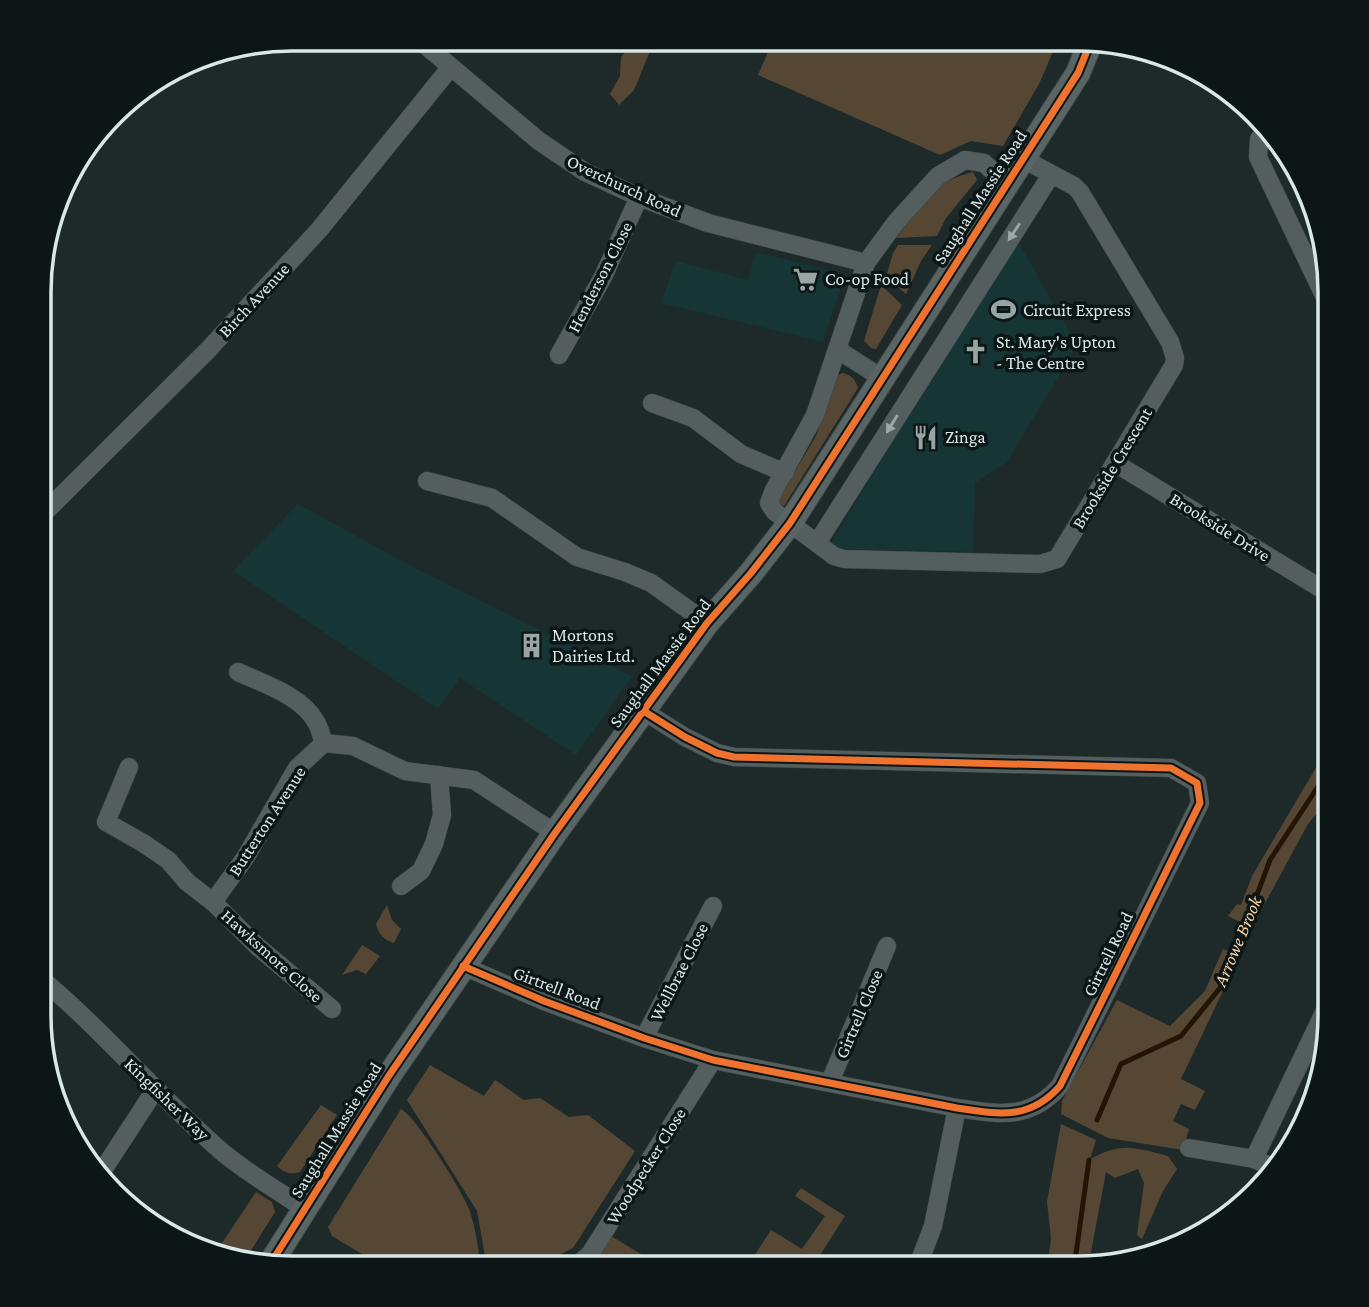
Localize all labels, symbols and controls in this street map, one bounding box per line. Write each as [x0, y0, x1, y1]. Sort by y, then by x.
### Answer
street label: Saughall Massie Road [929, 126, 1031, 268]
street label: Overchurch Road [564, 151, 685, 221]
street label: Henderson Close [564, 218, 636, 336]
one-way arrow [1007, 222, 1020, 242]
street label: Birch Avenue [215, 259, 293, 341]
supermarket icon: Co-op Food [791, 265, 819, 293]
place label: Co-op Food [825, 269, 910, 289]
sports icon: Circuit Express [989, 296, 1017, 324]
place label: Circuit Express [1023, 300, 1131, 320]
place label: St. Mary's Upton - The Centre [996, 332, 1116, 373]
church icon: St. Mary's Upton - The Centre [962, 338, 990, 366]
street label: Brookside Crescent [1068, 403, 1156, 532]
one-way arrow [885, 415, 898, 434]
restaurant icon: Zinga [911, 423, 939, 451]
place label: Zinga [945, 427, 986, 447]
street label: Brookside Drive [1166, 488, 1274, 566]
street label: Saughall Massie Road [605, 594, 715, 731]
place label: Mortons Dairies Ltd. [552, 625, 635, 666]
building icon: Mortons Dairies Ltd. [518, 631, 546, 659]
street label: Butterton Avenue [224, 763, 310, 879]
water label: Arrowe Brook [1209, 892, 1266, 990]
street label: Hawksmore Close [217, 905, 327, 1007]
street label: Girtrell Road [1079, 908, 1137, 1000]
street label: Wellbrae Close [646, 920, 712, 1024]
street label: Girtrell Road [511, 962, 604, 1014]
street label: Girtrell Close [831, 967, 887, 1061]
street label: Kingfisher Way [121, 1054, 214, 1145]
street label: Saughall Massie Road [286, 1058, 386, 1201]
street label: Woodpecker Close [602, 1104, 690, 1228]

